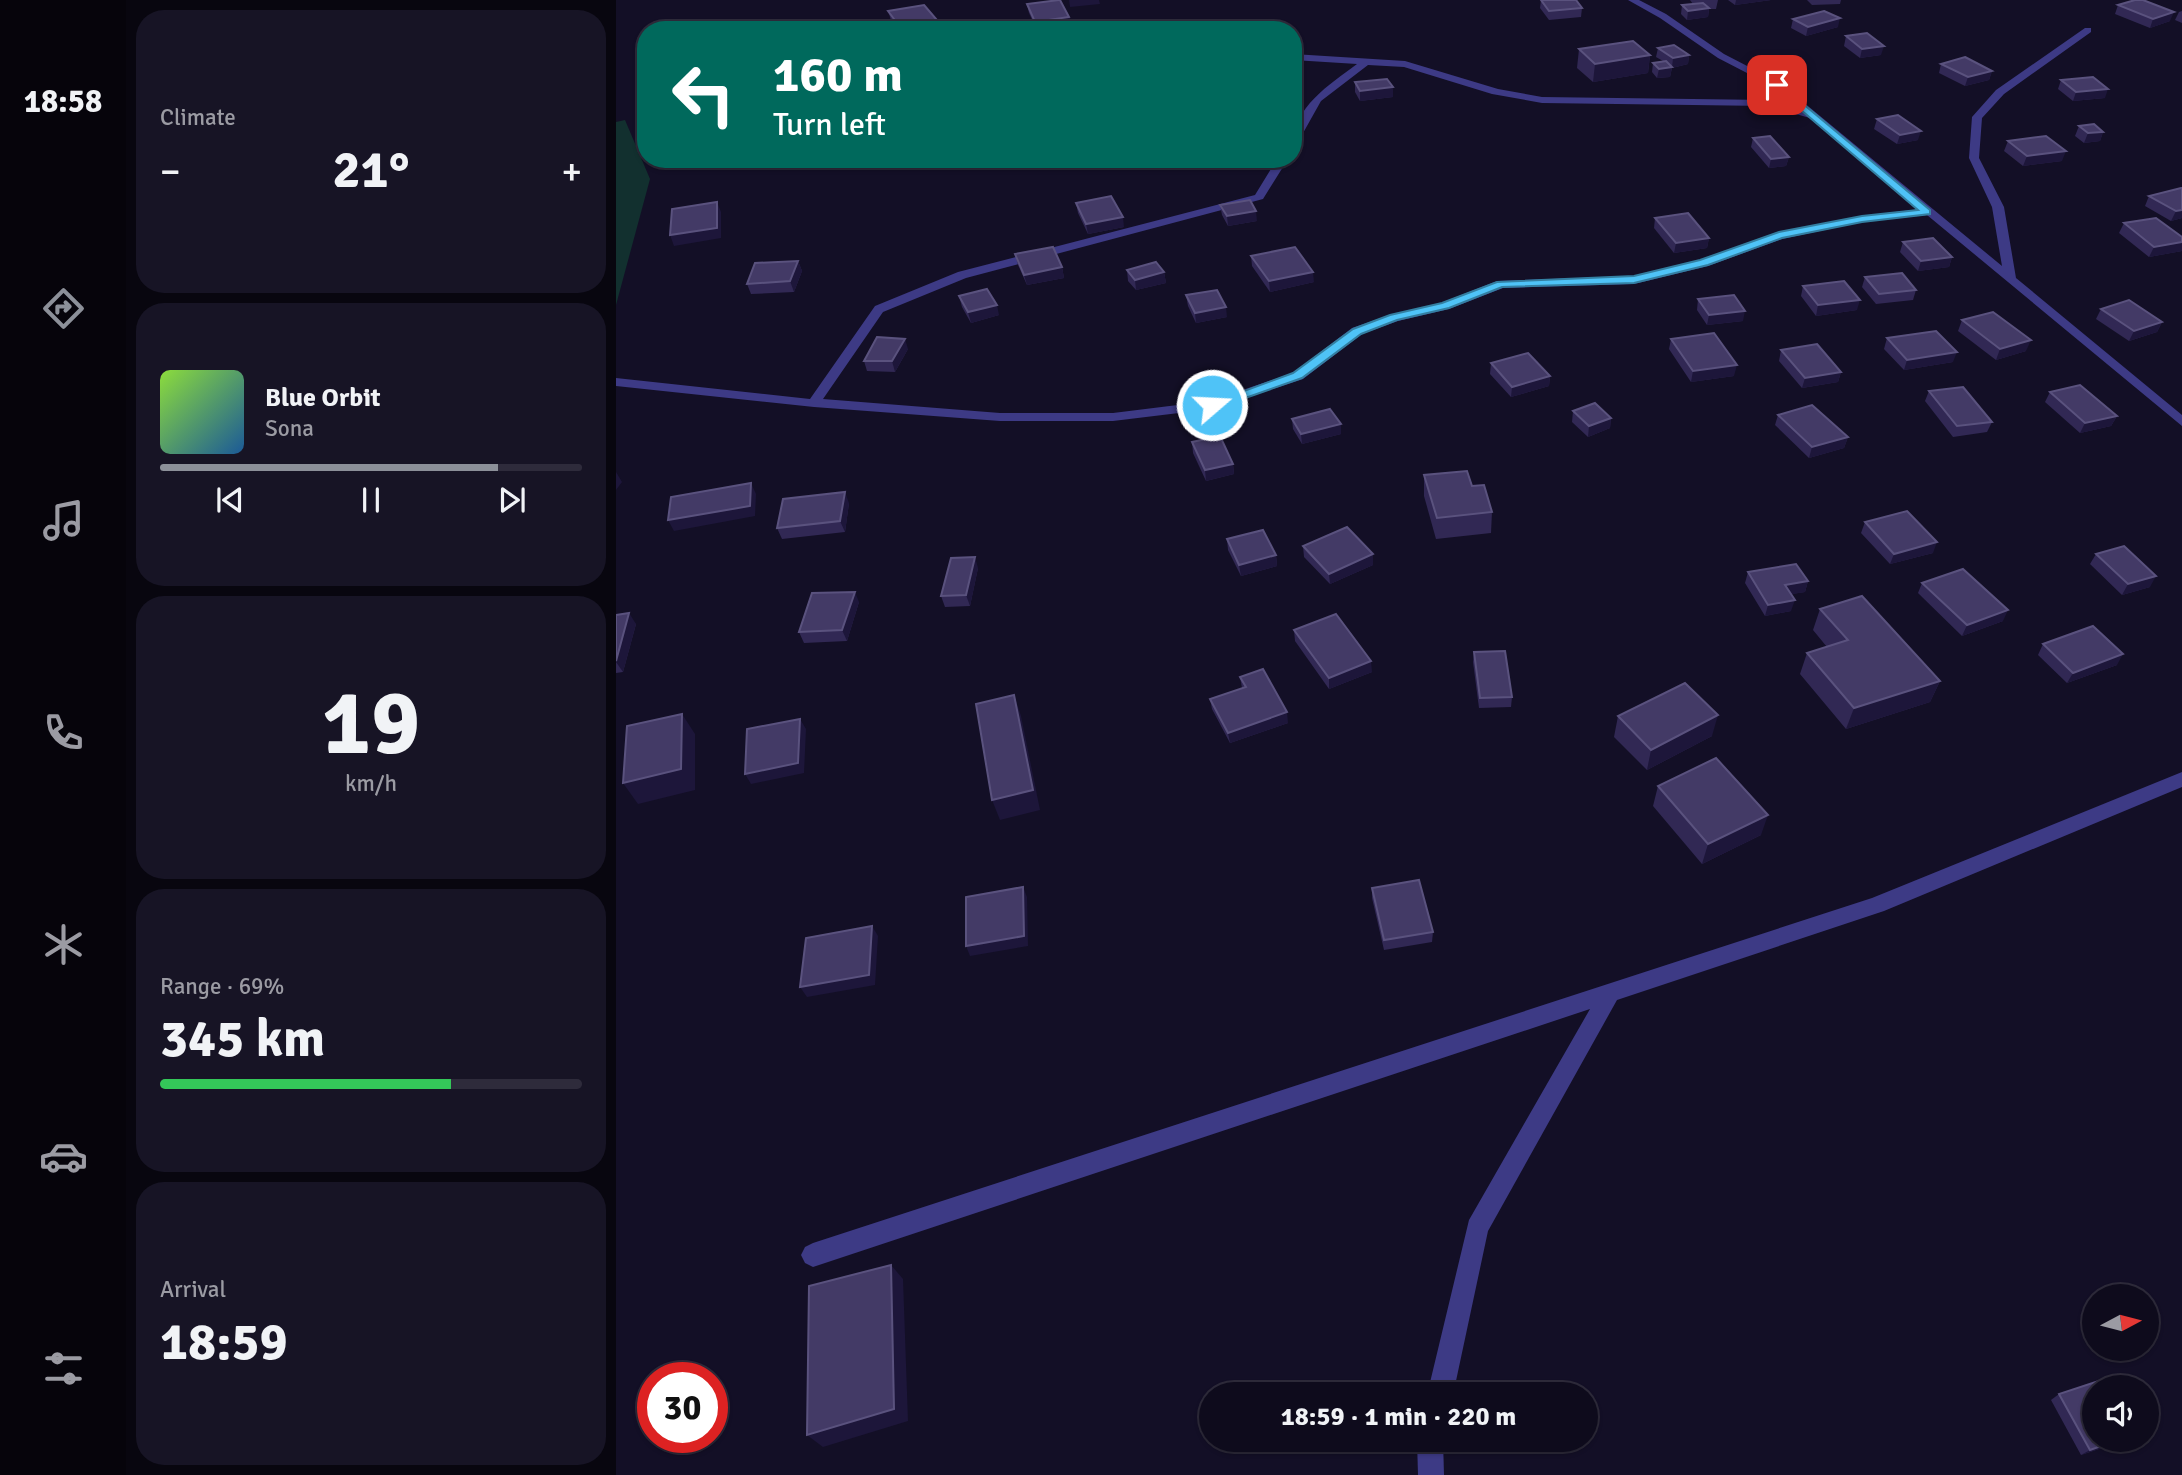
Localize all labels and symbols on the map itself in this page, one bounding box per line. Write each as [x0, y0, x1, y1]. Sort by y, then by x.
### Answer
pin [1747, 55, 1807, 115]
position arrow [1175, 368, 1249, 442]
north arrow [2082, 1284, 2160, 1362]
speed limit sign: 30 [637, 1362, 728, 1453]

